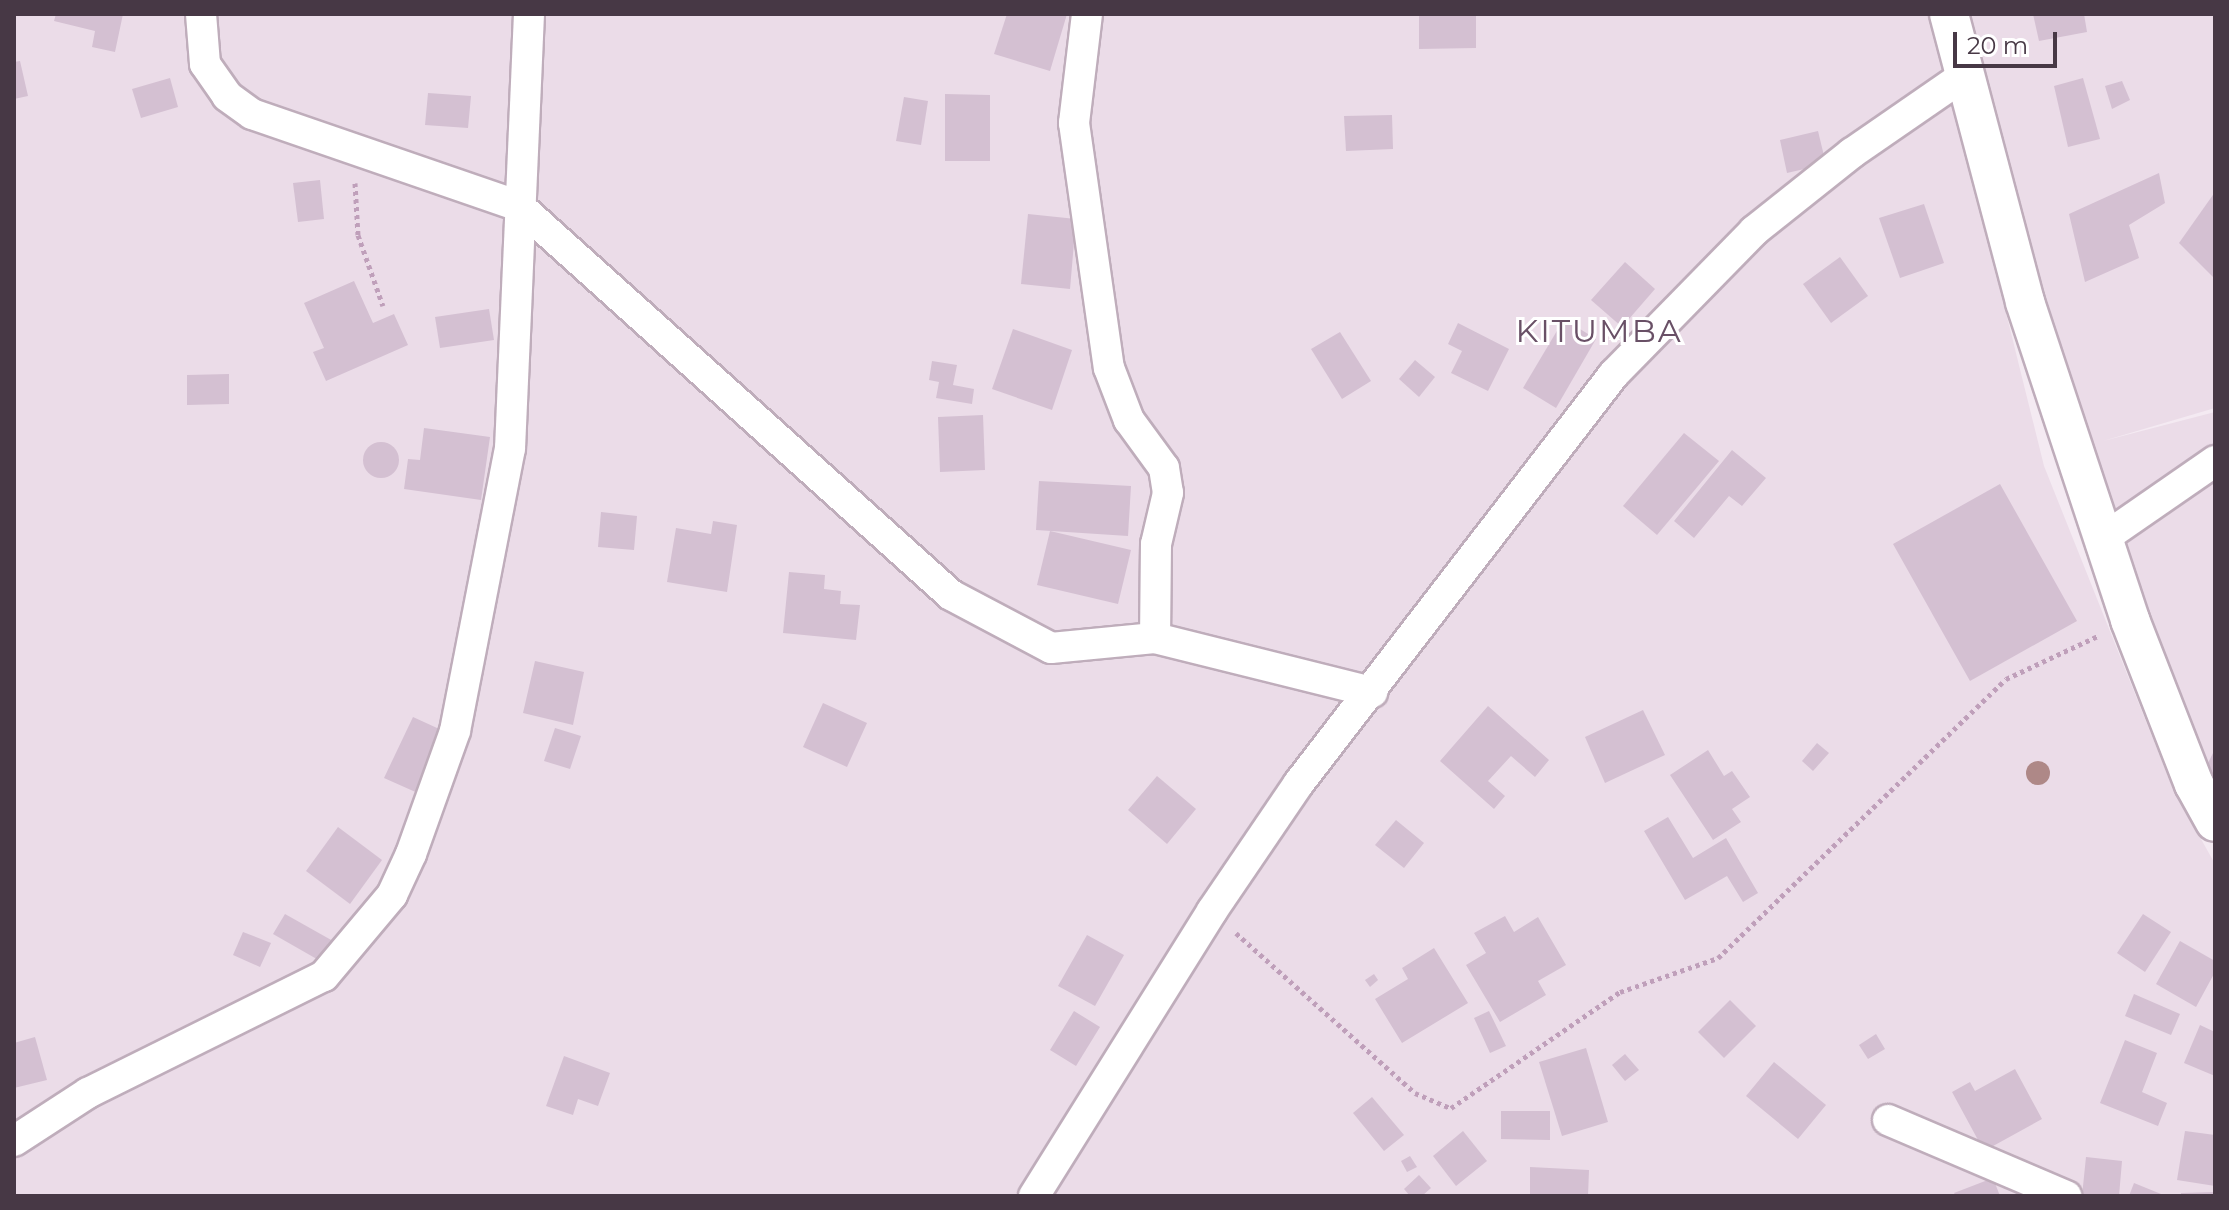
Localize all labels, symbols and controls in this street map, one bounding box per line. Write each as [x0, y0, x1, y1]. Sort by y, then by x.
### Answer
scale bar [1957, 16, 2061, 66]
text: 20 m [1967, 31, 2028, 60]
district label: KITUMBA [1515, 312, 1683, 350]

